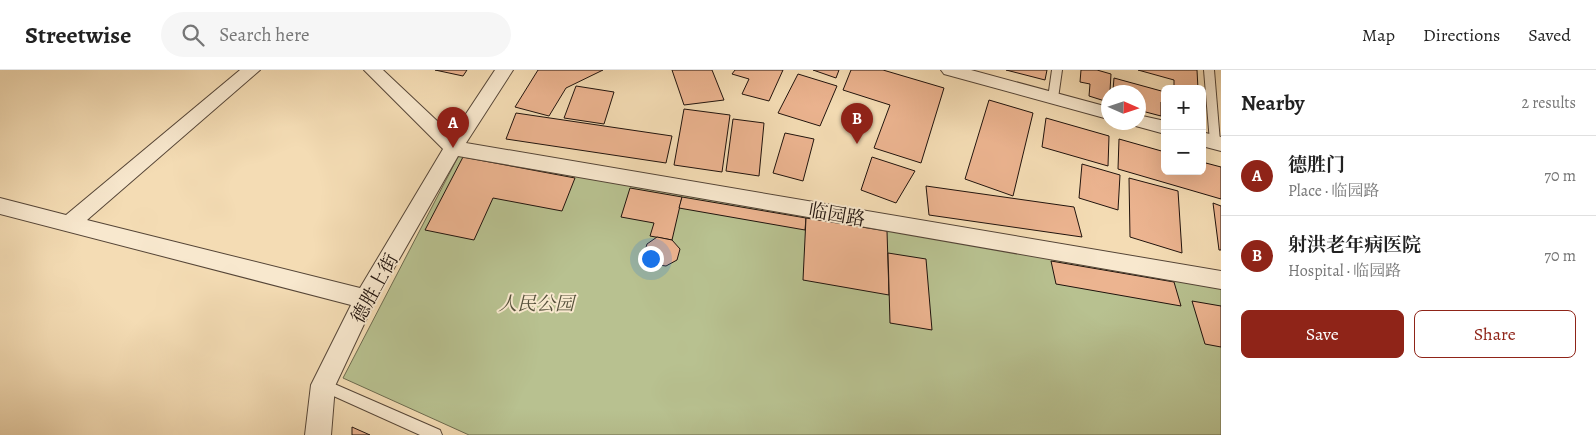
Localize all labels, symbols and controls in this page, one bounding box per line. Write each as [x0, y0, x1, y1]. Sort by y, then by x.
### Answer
search box [161, 12, 511, 57]
text: Streetwise [25, 19, 131, 51]
icon: search [179, 21, 207, 49]
text: Search here [219, 22, 310, 48]
text: Map [1362, 23, 1395, 47]
text: Directions [1423, 23, 1500, 47]
text: Saved [1528, 23, 1571, 47]
north arrow [1101, 85, 1146, 130]
map controls [1161, 85, 1206, 175]
button: + [1161, 85, 1206, 130]
text: Nearby [1241, 89, 1304, 117]
text: 2 results [1521, 92, 1576, 114]
pin: B [841, 103, 873, 144]
pin: A [437, 107, 469, 148]
button: − [1161, 130, 1206, 175]
text: 德胜门 [1288, 152, 1345, 178]
text: A [1252, 165, 1262, 187]
text: 70 m [1544, 165, 1576, 187]
text: Place · 临园路 [1288, 180, 1379, 202]
street label: 临园路 [806, 197, 867, 233]
text: 射洪老年病医院 [1288, 232, 1421, 258]
text: B [1252, 245, 1262, 267]
text: 70 m [1544, 245, 1576, 267]
your location [638, 246, 664, 272]
street label: 德胜上街 [345, 249, 405, 328]
text: Hospital · 临园路 [1288, 260, 1401, 282]
park label: 人民公园 [498, 291, 577, 317]
button: Save [1241, 310, 1404, 358]
button: Share [1414, 310, 1576, 358]

